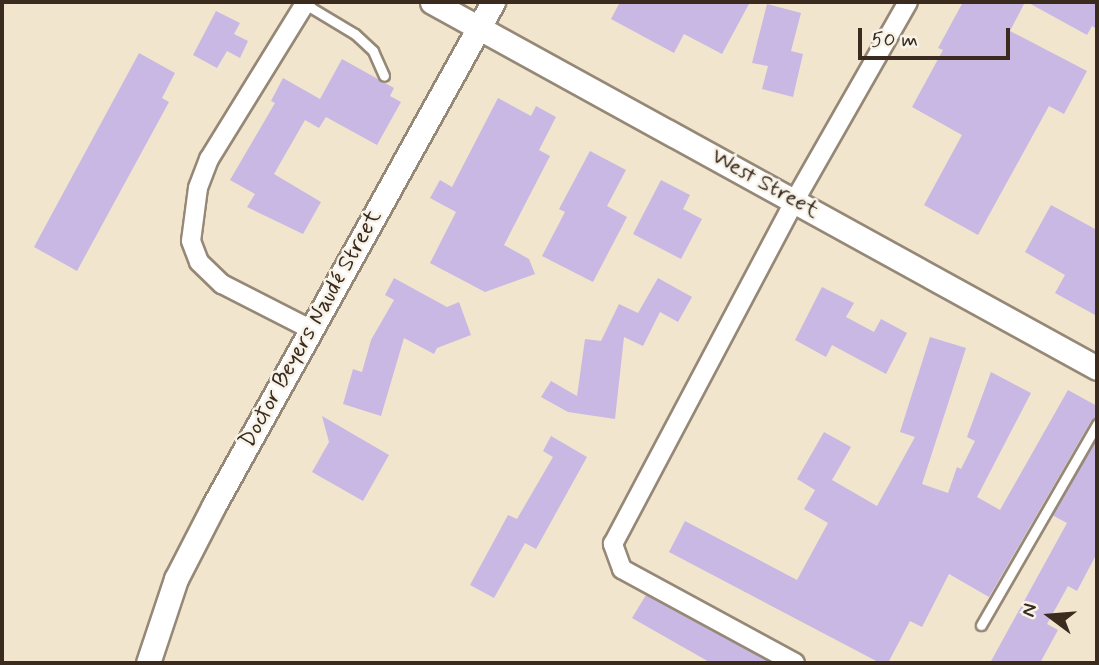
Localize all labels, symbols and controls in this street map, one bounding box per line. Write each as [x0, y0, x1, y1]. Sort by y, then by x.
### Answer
scale bar [861, 14, 1013, 58]
text: 50 m [871, 26, 918, 54]
street label: West Street [706, 143, 824, 225]
street label: Doctor Beyers Naudé Street [233, 203, 389, 455]
north arrow [1015, 581, 1085, 651]
text: N [1016, 601, 1043, 620]

